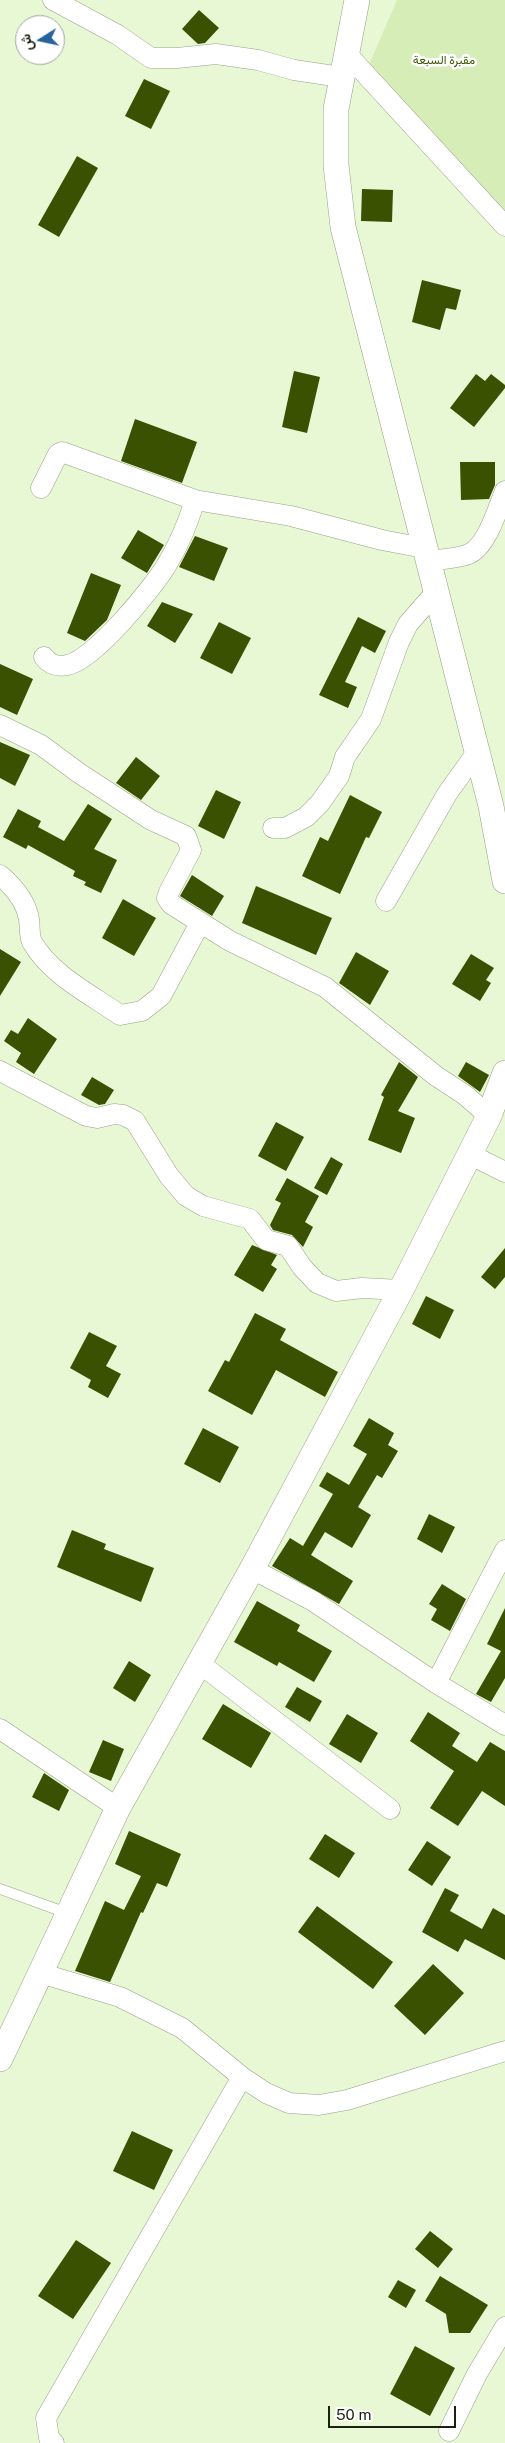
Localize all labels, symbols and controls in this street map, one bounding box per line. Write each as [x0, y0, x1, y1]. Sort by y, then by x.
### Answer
north arrow [15, 15, 65, 65]
text: ش [17, 33, 36, 52]
park label: مقبرة السبعة [413, 53, 475, 67]
scale bar [330, 2396, 458, 2428]
text: 50 m [336, 2406, 371, 2423]

